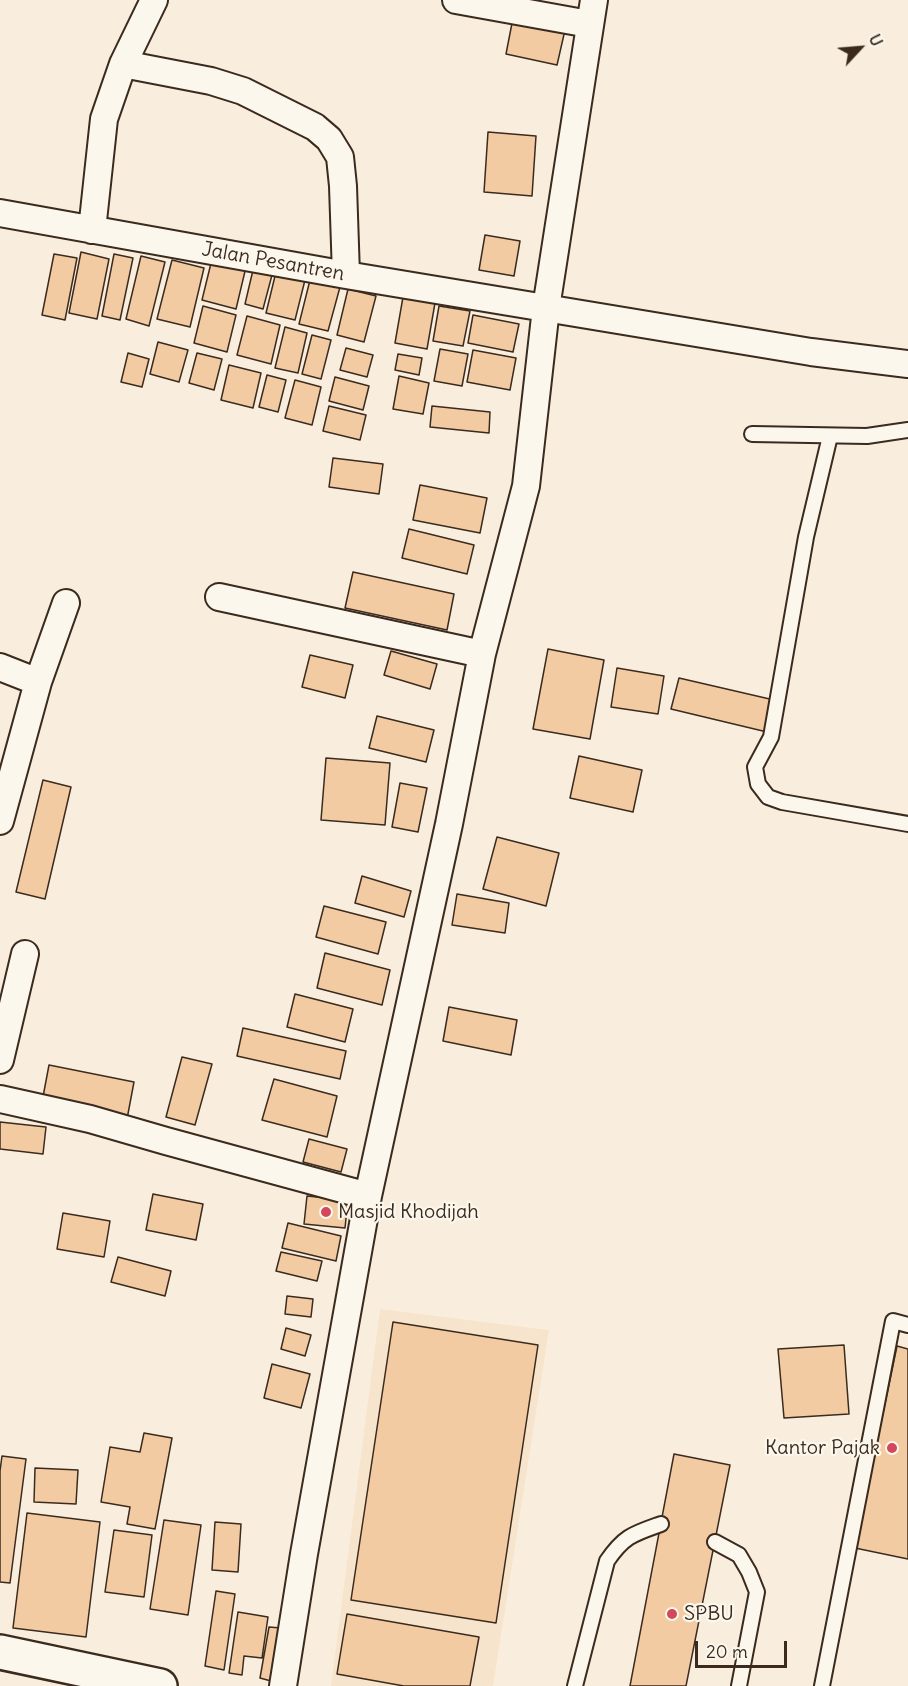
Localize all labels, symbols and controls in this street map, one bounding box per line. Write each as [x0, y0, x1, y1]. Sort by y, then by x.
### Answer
north arrow [830, 18, 890, 78]
text: U [865, 31, 888, 49]
street label: Jalan Pesantren [200, 238, 346, 286]
place label: Masjid Khodijah [338, 1200, 479, 1224]
marker: Masjid Khodijah [319, 1205, 333, 1219]
place label: Kantor Pajak [765, 1436, 880, 1460]
marker: Kantor Pajak [885, 1441, 899, 1455]
place label: SPBU [684, 1602, 734, 1626]
marker: SPBU [665, 1607, 679, 1621]
scale bar [698, 1629, 790, 1667]
text: 20 m [706, 1640, 748, 1663]

